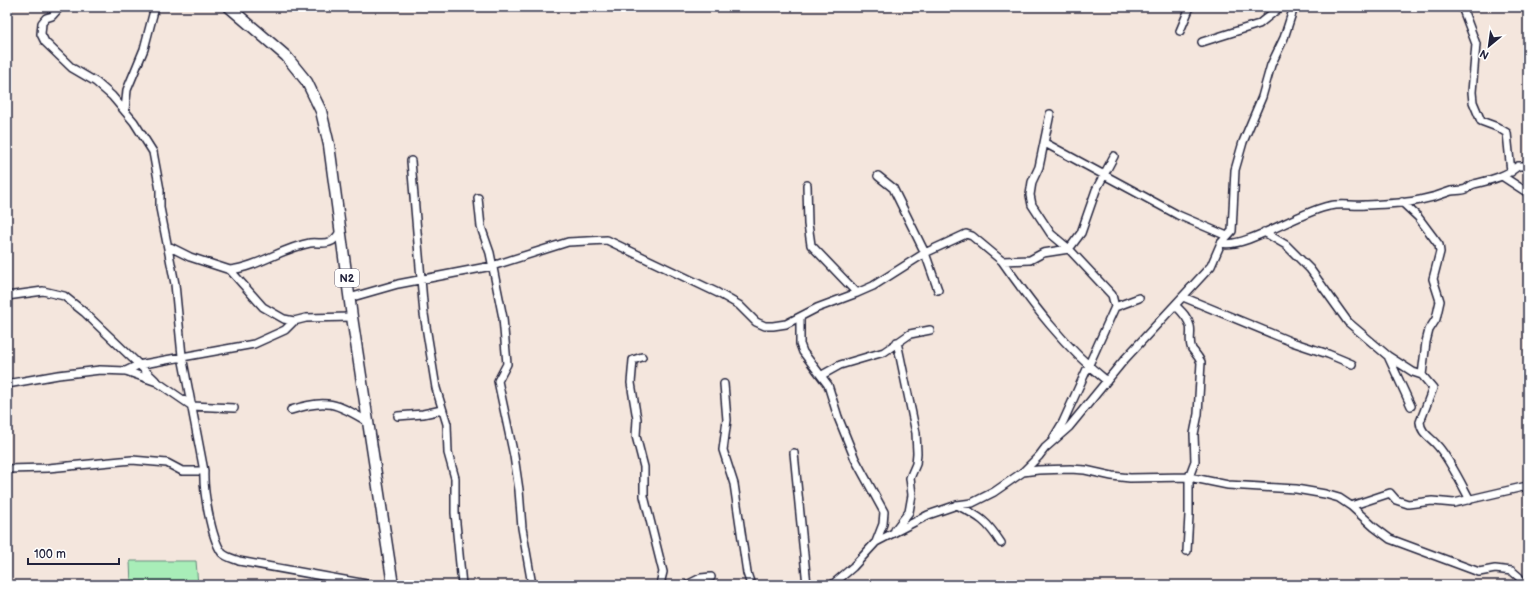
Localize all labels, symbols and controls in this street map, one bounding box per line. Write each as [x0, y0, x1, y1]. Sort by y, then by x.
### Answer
north arrow [1469, 26, 1509, 66]
text: N [1478, 47, 1491, 62]
road number: N2 [335, 269, 359, 287]
scale bar [28, 540, 119, 566]
text: 100 m [34, 547, 66, 562]

